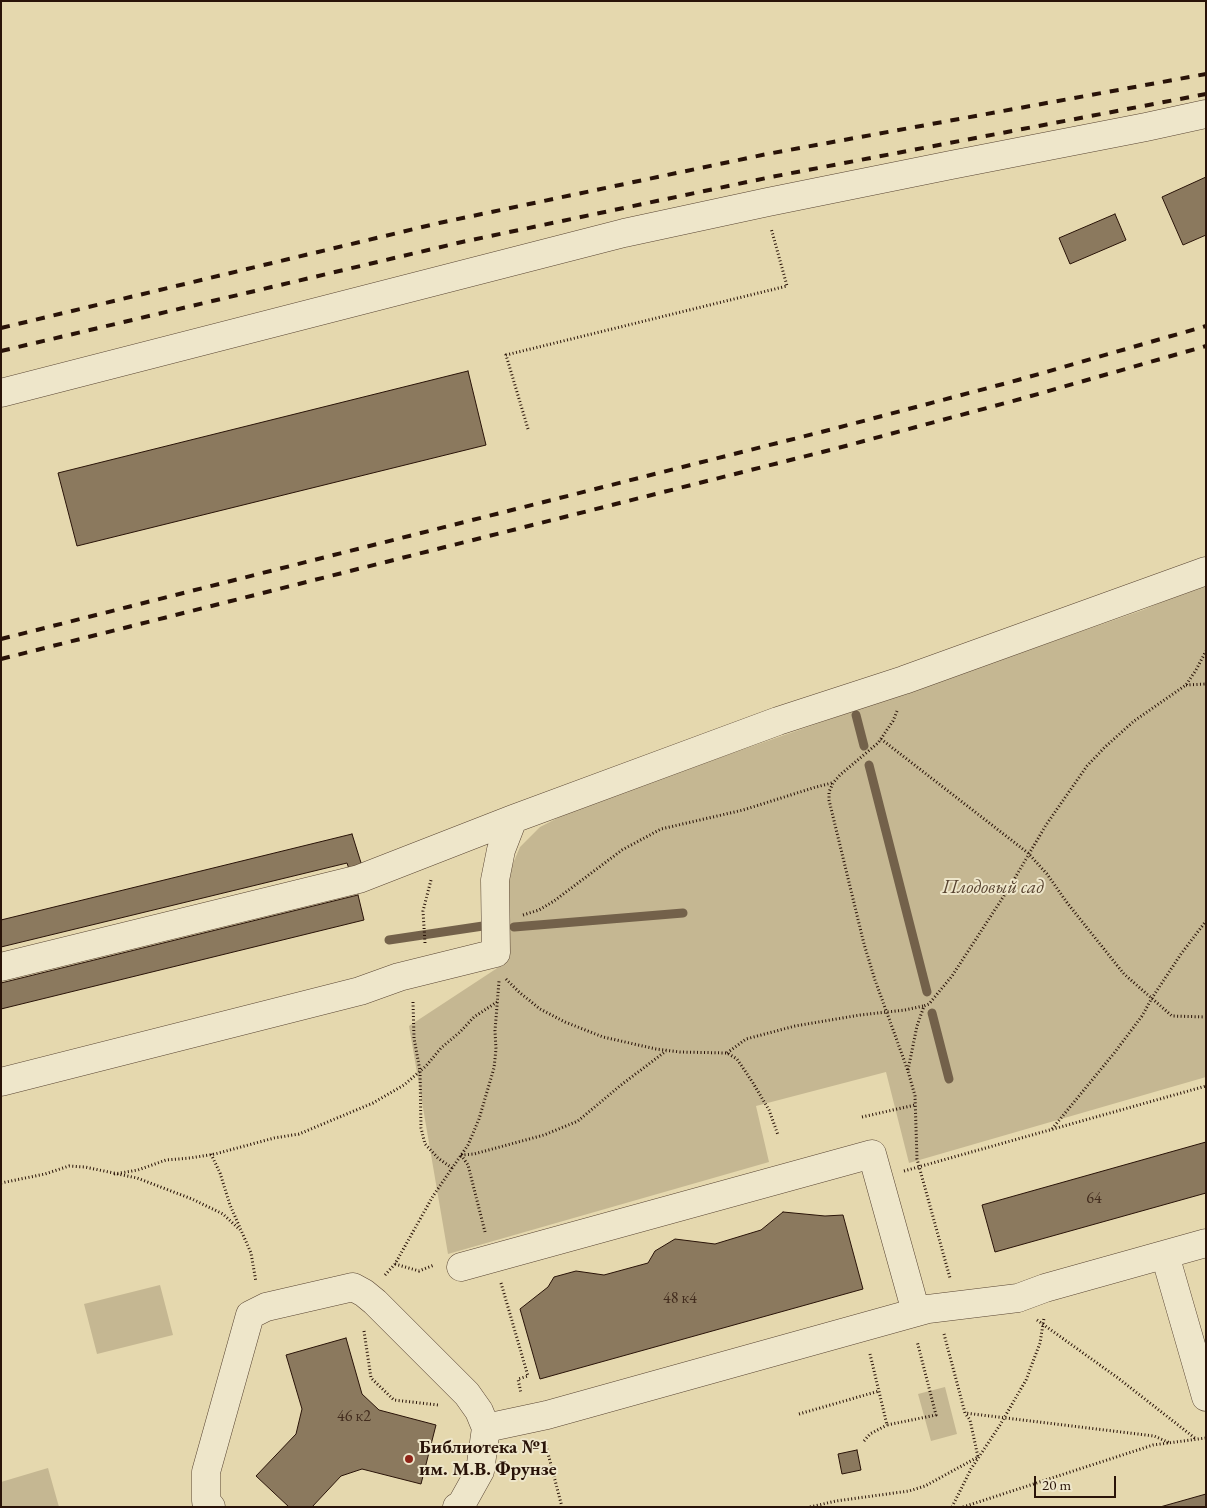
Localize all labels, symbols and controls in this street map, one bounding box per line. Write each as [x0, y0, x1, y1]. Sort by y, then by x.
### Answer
park label: Плодовый сад [942, 877, 1044, 899]
house number: 64 [1086, 1189, 1102, 1209]
house number: 48 к4 [663, 1289, 697, 1309]
house number: 46 к2 [337, 1407, 371, 1427]
place label: Библиотека №1 им. М.В. Фрунзе [419, 1437, 557, 1481]
marker: Библиотека №1 им. М.В. Фрунзе [403, 1453, 415, 1465]
scale bar [1037, 1466, 1120, 1498]
text: 20 m [1042, 1475, 1071, 1494]

